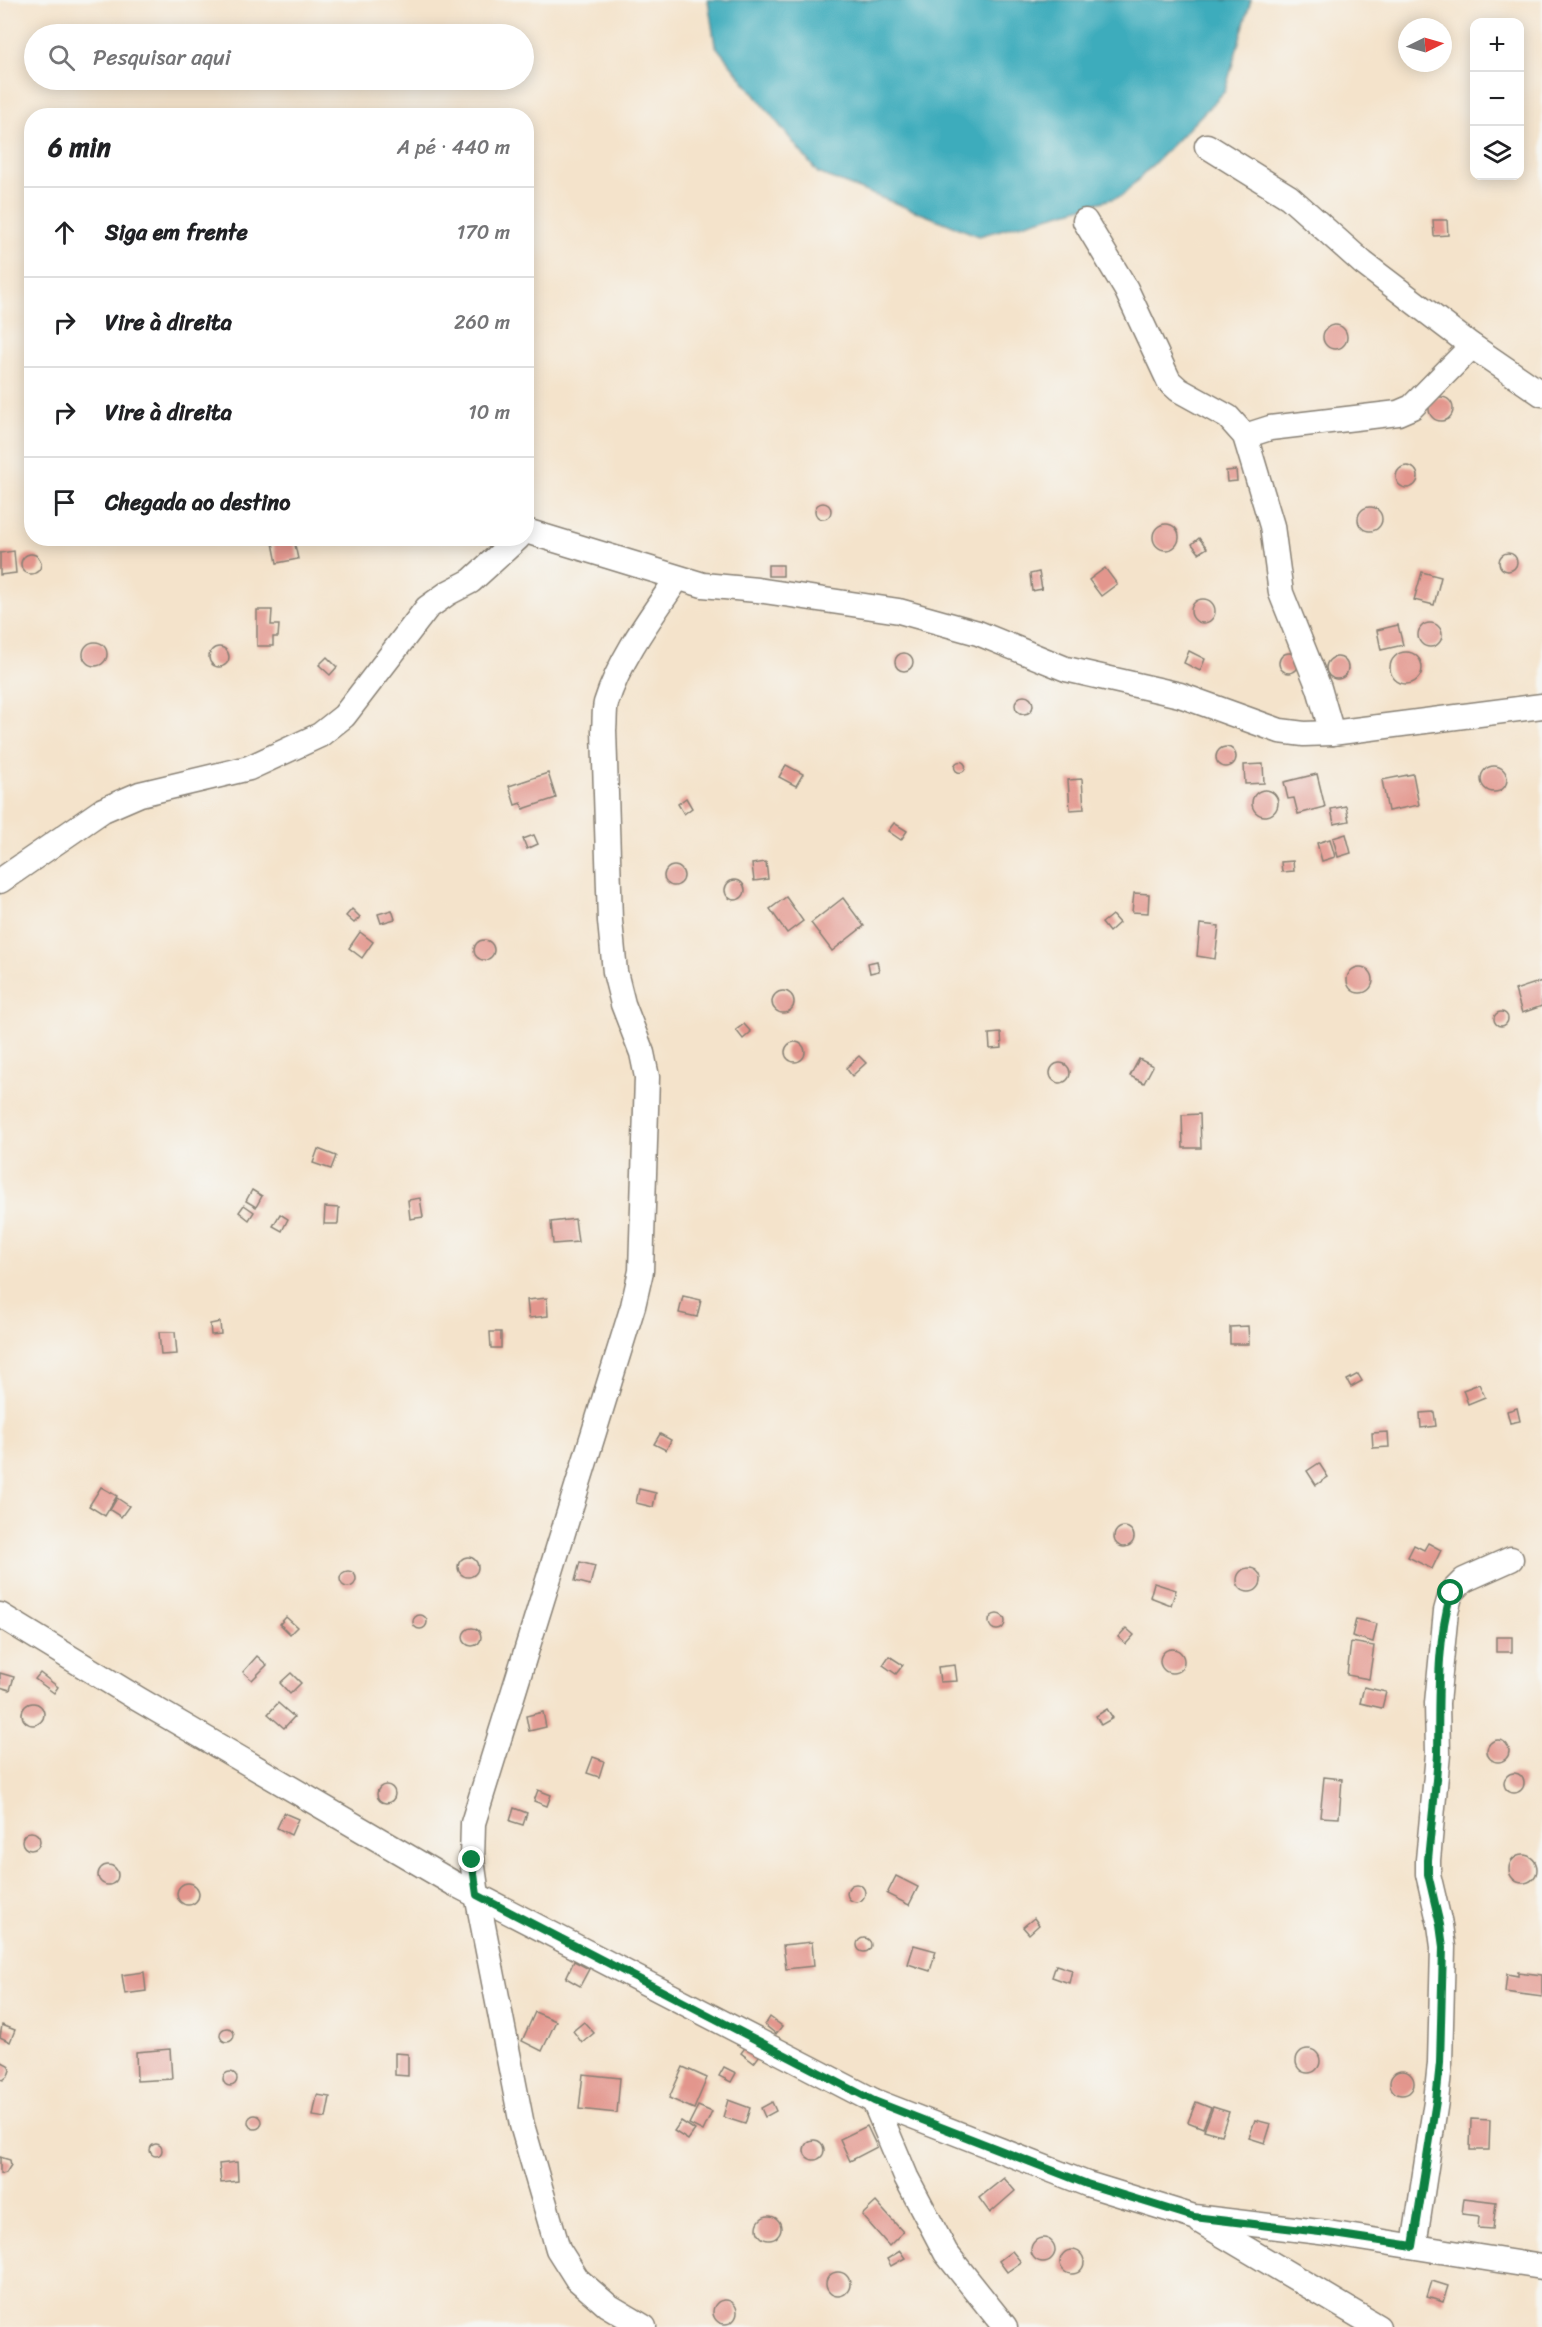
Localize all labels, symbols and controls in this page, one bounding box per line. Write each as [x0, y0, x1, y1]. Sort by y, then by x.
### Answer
north arrow [1398, 18, 1452, 72]
map controls [1470, 18, 1524, 180]
button: + [1470, 18, 1524, 72]
search box [24, 24, 534, 90]
text: Pesquisar aqui [93, 38, 231, 77]
icon: search [45, 41, 78, 74]
button: − [1470, 72, 1524, 126]
text: 6 min [48, 124, 111, 170]
button: layers [1470, 126, 1524, 180]
text: A pé · 440 m [397, 130, 510, 165]
text: Siga em frente [105, 213, 248, 252]
text: 170 m [457, 215, 510, 250]
icon: ahead [48, 216, 81, 249]
text: Vire à direita [105, 303, 232, 342]
text: 260 m [454, 305, 510, 340]
icon: right [48, 306, 81, 339]
text: Vire à direita [105, 393, 232, 432]
text: 10 m [468, 395, 510, 430]
icon: right [48, 396, 81, 429]
text: Chegada ao destino [105, 483, 290, 522]
icon: arrive [48, 486, 81, 519]
route start [1437, 1579, 1463, 1605]
route end [458, 1846, 484, 1872]

